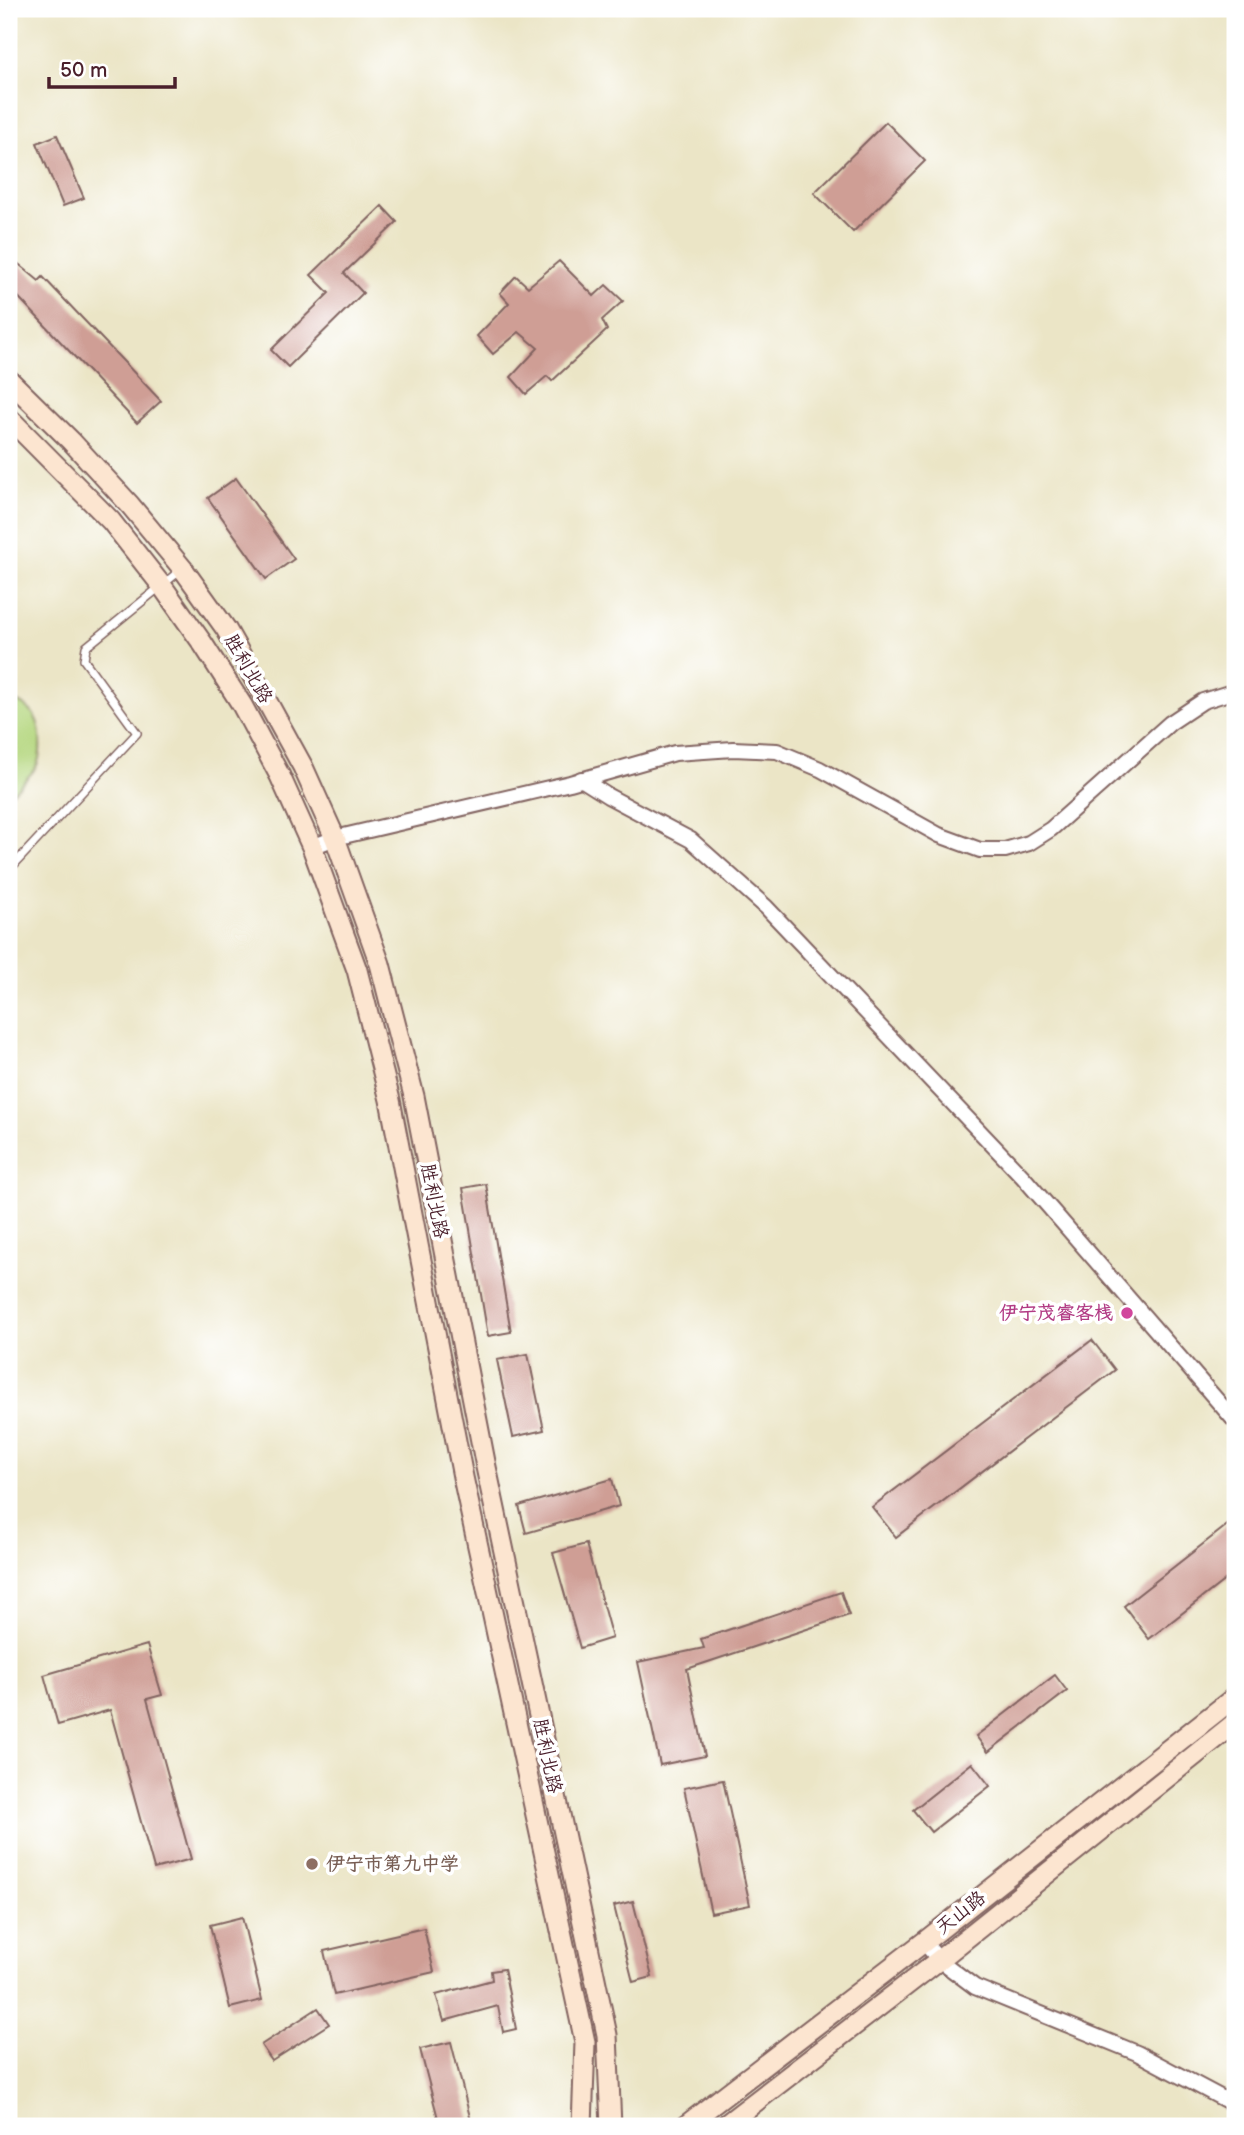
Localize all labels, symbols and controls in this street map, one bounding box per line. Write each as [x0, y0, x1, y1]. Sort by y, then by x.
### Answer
scale bar [49, 46, 175, 90]
text: 50 m [60, 58, 107, 83]
street label: 胜利北路 [219, 630, 277, 708]
street label: 胜利北路 [415, 1161, 453, 1241]
place label: 伊宁茂睿客栈 [999, 1302, 1113, 1325]
marker: 伊宁茂睿客栈 [1119, 1305, 1135, 1321]
street label: 胜利北路 [528, 1716, 566, 1796]
place label: 伊宁市第九中学 [326, 1853, 459, 1876]
marker: 伊宁市第九中学 [304, 1856, 320, 1872]
street label: 天山路 [931, 1886, 991, 1940]

